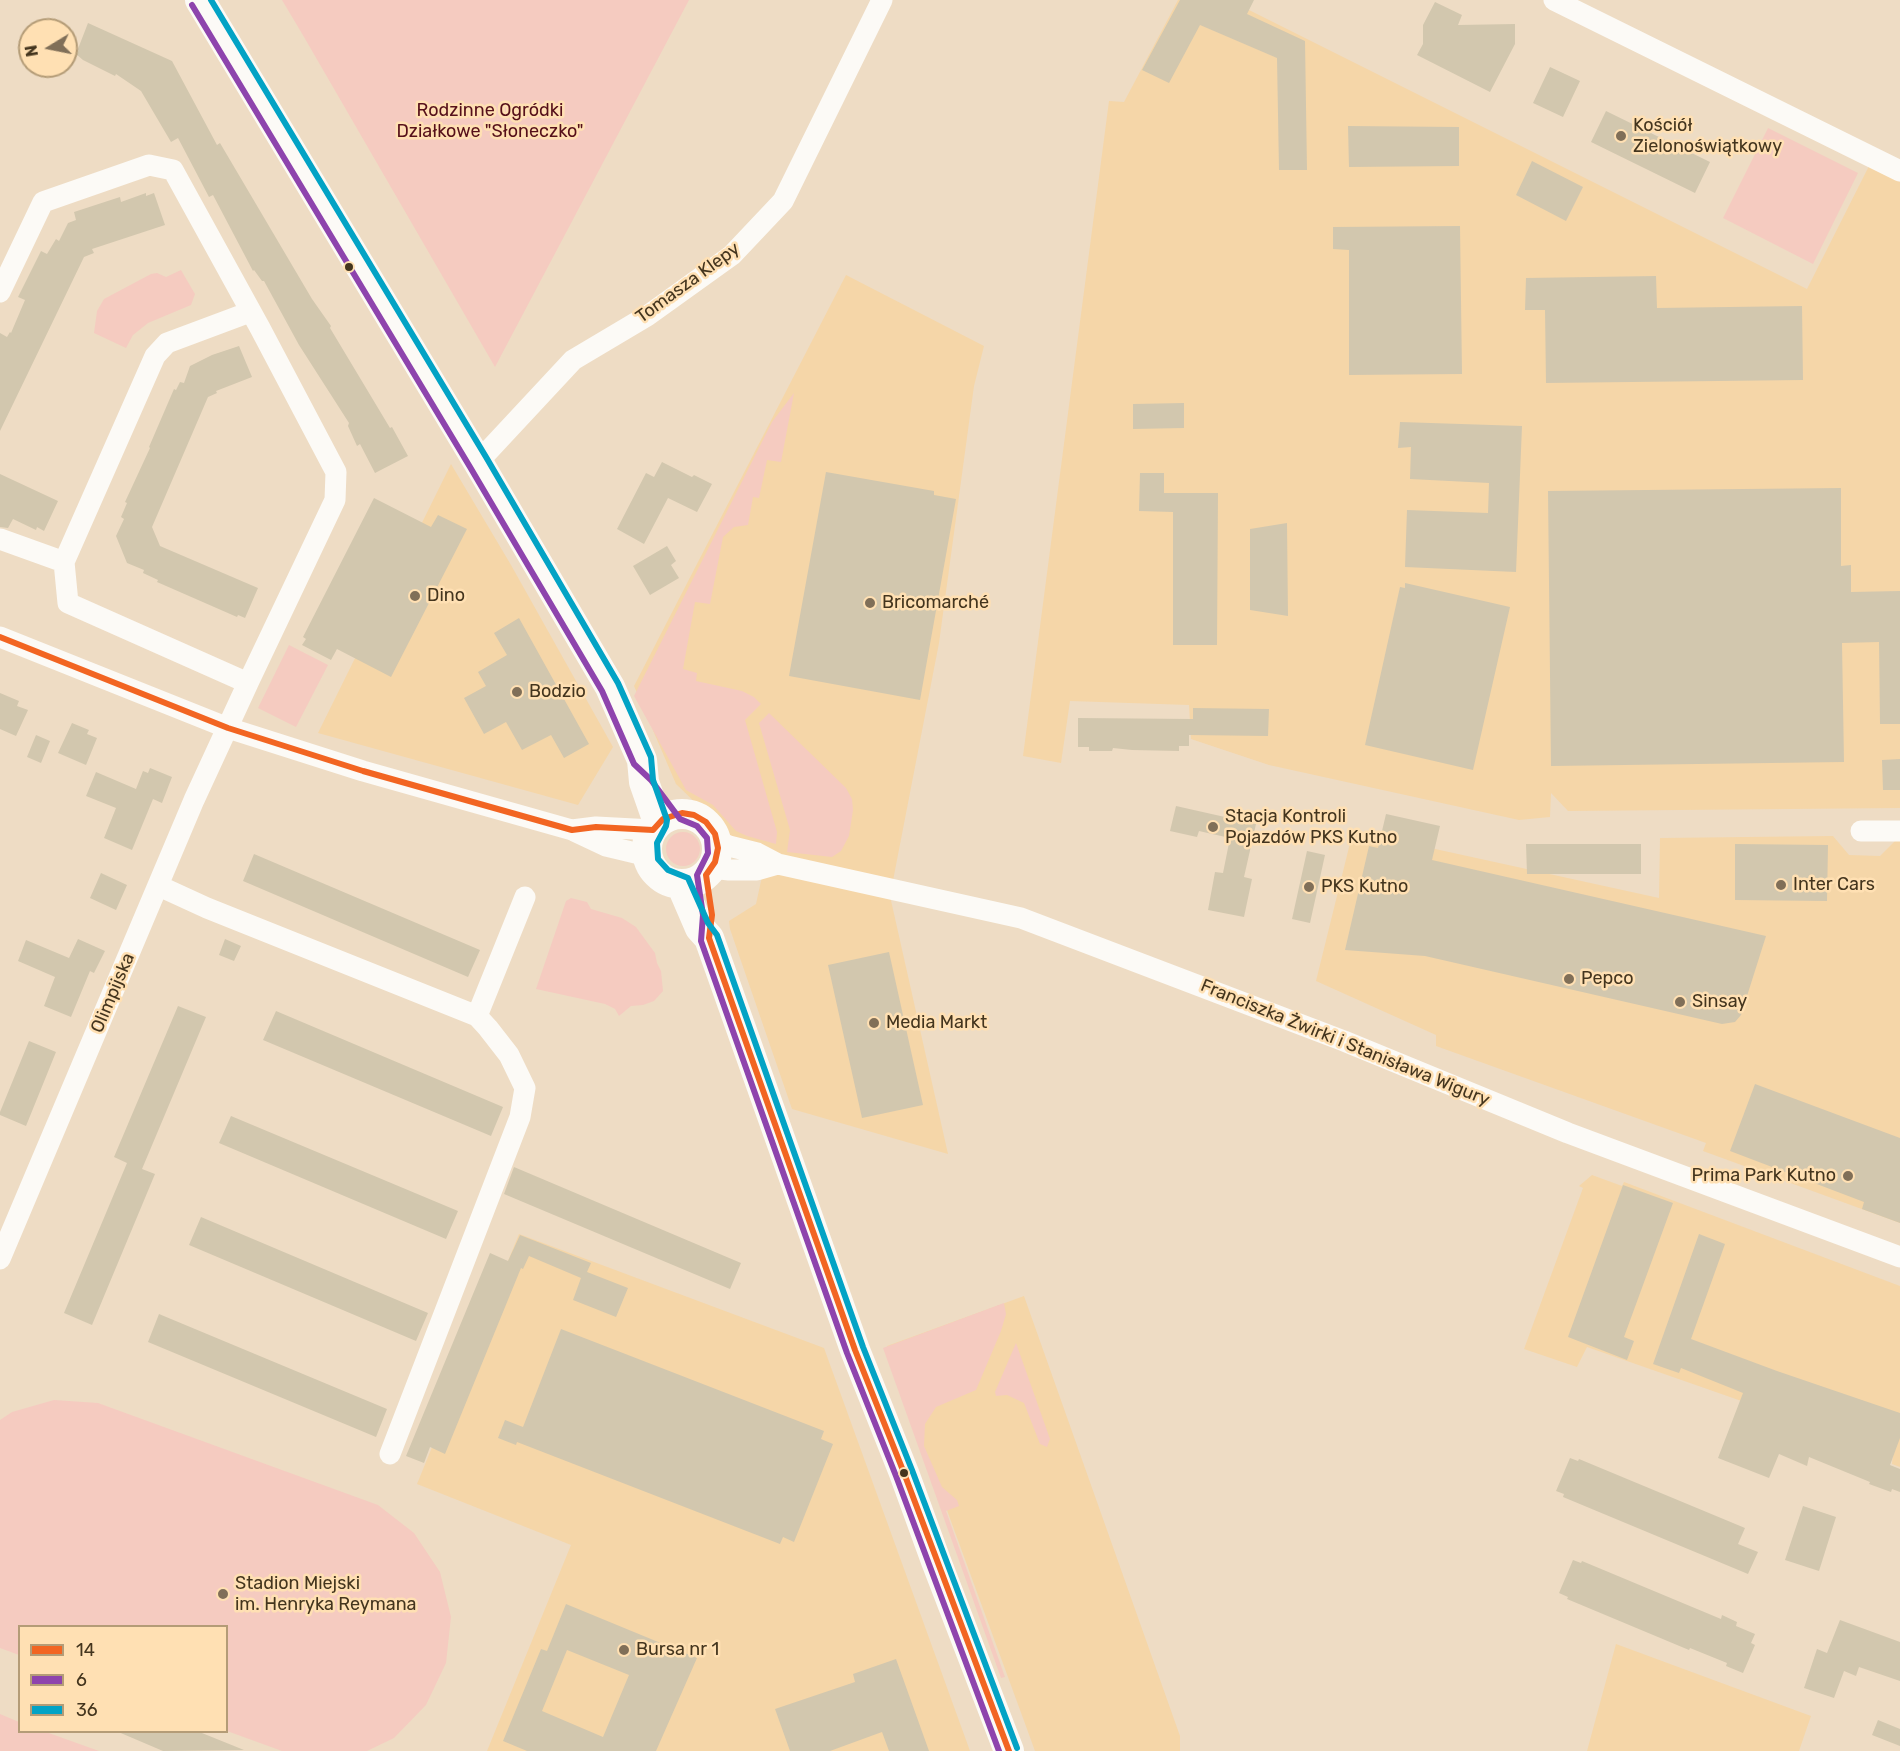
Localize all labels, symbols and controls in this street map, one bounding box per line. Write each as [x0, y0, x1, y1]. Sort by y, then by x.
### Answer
north arrow [18, 18, 78, 78]
text: N [21, 44, 42, 58]
park label: Rodzinne Ogródki Działkowe "Słoneczko" [396, 100, 584, 142]
place label: Kościół Zielonoświątkowy [1633, 115, 1782, 158]
marker: Kościół Zielonoświątkowy [1614, 129, 1628, 143]
street label: Tomasza Klepy [632, 238, 744, 328]
unlabelled marker [343, 261, 355, 273]
place label: Dino [427, 585, 465, 607]
marker: Dino [408, 589, 422, 603]
place label: Bricomarché [882, 592, 989, 614]
marker: Bricomarché [863, 596, 877, 610]
place label: Bodzio [529, 681, 586, 703]
marker: Bodzio [510, 685, 524, 699]
place label: Stacja Kontroli Pojazdów PKS Kutno [1225, 806, 1397, 848]
marker: Stacja Kontroli Pojazdów PKS Kutno [1206, 820, 1220, 834]
place label: Inter Cars [1793, 874, 1875, 896]
place label: PKS Kutno [1321, 876, 1408, 898]
marker: Inter Cars [1774, 878, 1788, 892]
marker: PKS Kutno [1302, 880, 1316, 894]
street label: Olimpijska [86, 950, 140, 1036]
place label: Pepco [1581, 968, 1634, 990]
marker: Pepco [1562, 972, 1576, 986]
street label: Franciszka Żwirki i Stanisława Wigury [1197, 975, 1493, 1111]
place label: Sinsay [1692, 991, 1747, 1013]
marker: Sinsay [1673, 995, 1687, 1009]
place label: Media Markt [886, 1012, 987, 1034]
marker: Media Markt [867, 1016, 881, 1030]
place label: Prima Park Kutno [1692, 1165, 1836, 1187]
marker: Prima Park Kutno [1841, 1169, 1855, 1183]
unlabelled marker [898, 1467, 910, 1479]
place label: Stadion Miejski im. Henryka Reymana [235, 1573, 416, 1616]
marker: Stadion Miejski im. Henryka Reymana [216, 1587, 230, 1601]
legend [18, 1625, 228, 1733]
text: 14 [76, 1639, 95, 1661]
place label: Bursa nr 1 [636, 1639, 719, 1661]
marker: Bursa nr 1 [617, 1643, 631, 1657]
text: 6 [76, 1669, 87, 1691]
text: 36 [76, 1699, 98, 1721]

